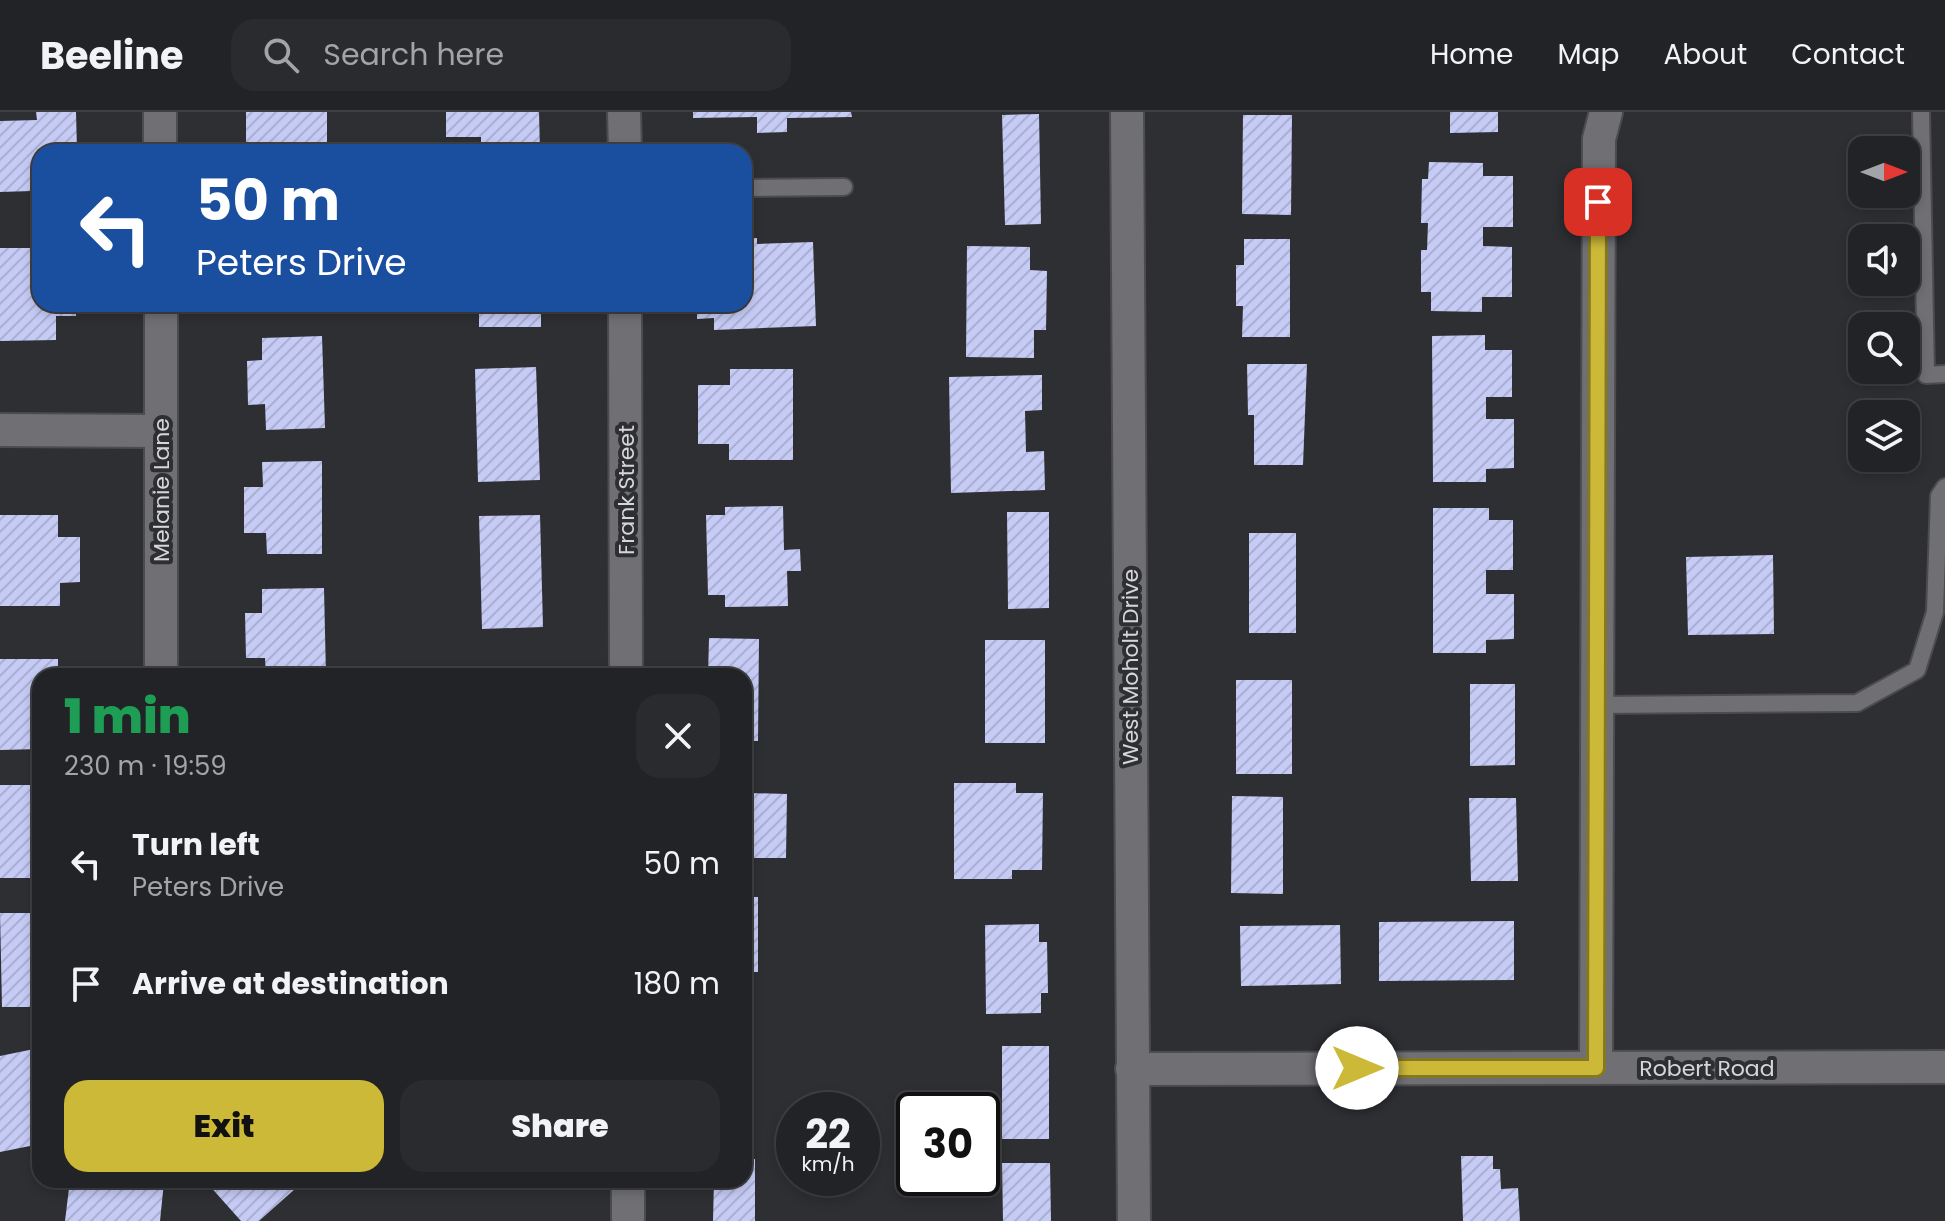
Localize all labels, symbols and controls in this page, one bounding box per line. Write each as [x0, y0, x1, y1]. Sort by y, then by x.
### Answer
search box [231, 19, 791, 91]
text: Beeline [40, 29, 183, 82]
icon: search [259, 33, 303, 77]
text: Search here [323, 33, 504, 76]
text: Home [1430, 35, 1513, 74]
text: Map [1557, 35, 1619, 74]
text: About [1663, 35, 1747, 74]
text: Contact [1791, 35, 1905, 74]
north arrow [1848, 136, 1920, 208]
map controls [1848, 136, 1920, 472]
text: 50 m [196, 161, 340, 240]
pin [1564, 168, 1632, 236]
icon: left [64, 176, 168, 280]
icon: arrive [1576, 180, 1620, 224]
button: sound [1848, 224, 1920, 296]
text: Peters Drive [196, 237, 407, 288]
button: search [1848, 312, 1920, 384]
button: layers [1848, 400, 1920, 472]
street label: Melanie Lane [146, 418, 177, 562]
street label: Frank Street [611, 425, 642, 555]
street label: West Moholt Drive [1115, 569, 1146, 765]
text: 1 min [64, 683, 191, 750]
button: close [636, 694, 720, 778]
text: 230 m · 19:59 [64, 748, 227, 784]
text: Turn left [132, 823, 260, 866]
icon: left [64, 842, 108, 886]
text: 50 m [643, 842, 720, 885]
text: Peters Drive [132, 869, 284, 905]
icon: arrive [64, 962, 108, 1006]
text: Arrive at destination [132, 962, 449, 1005]
text: 180 m [634, 962, 720, 1005]
position arrow [1315, 1026, 1399, 1110]
street label: Robert Road [1639, 1053, 1775, 1084]
button: Exit [64, 1080, 384, 1172]
button: Share [400, 1080, 720, 1172]
speed limit sign: 30 [896, 1092, 1000, 1196]
text: 22 [805, 1106, 851, 1162]
text: km/h [801, 1150, 855, 1178]

